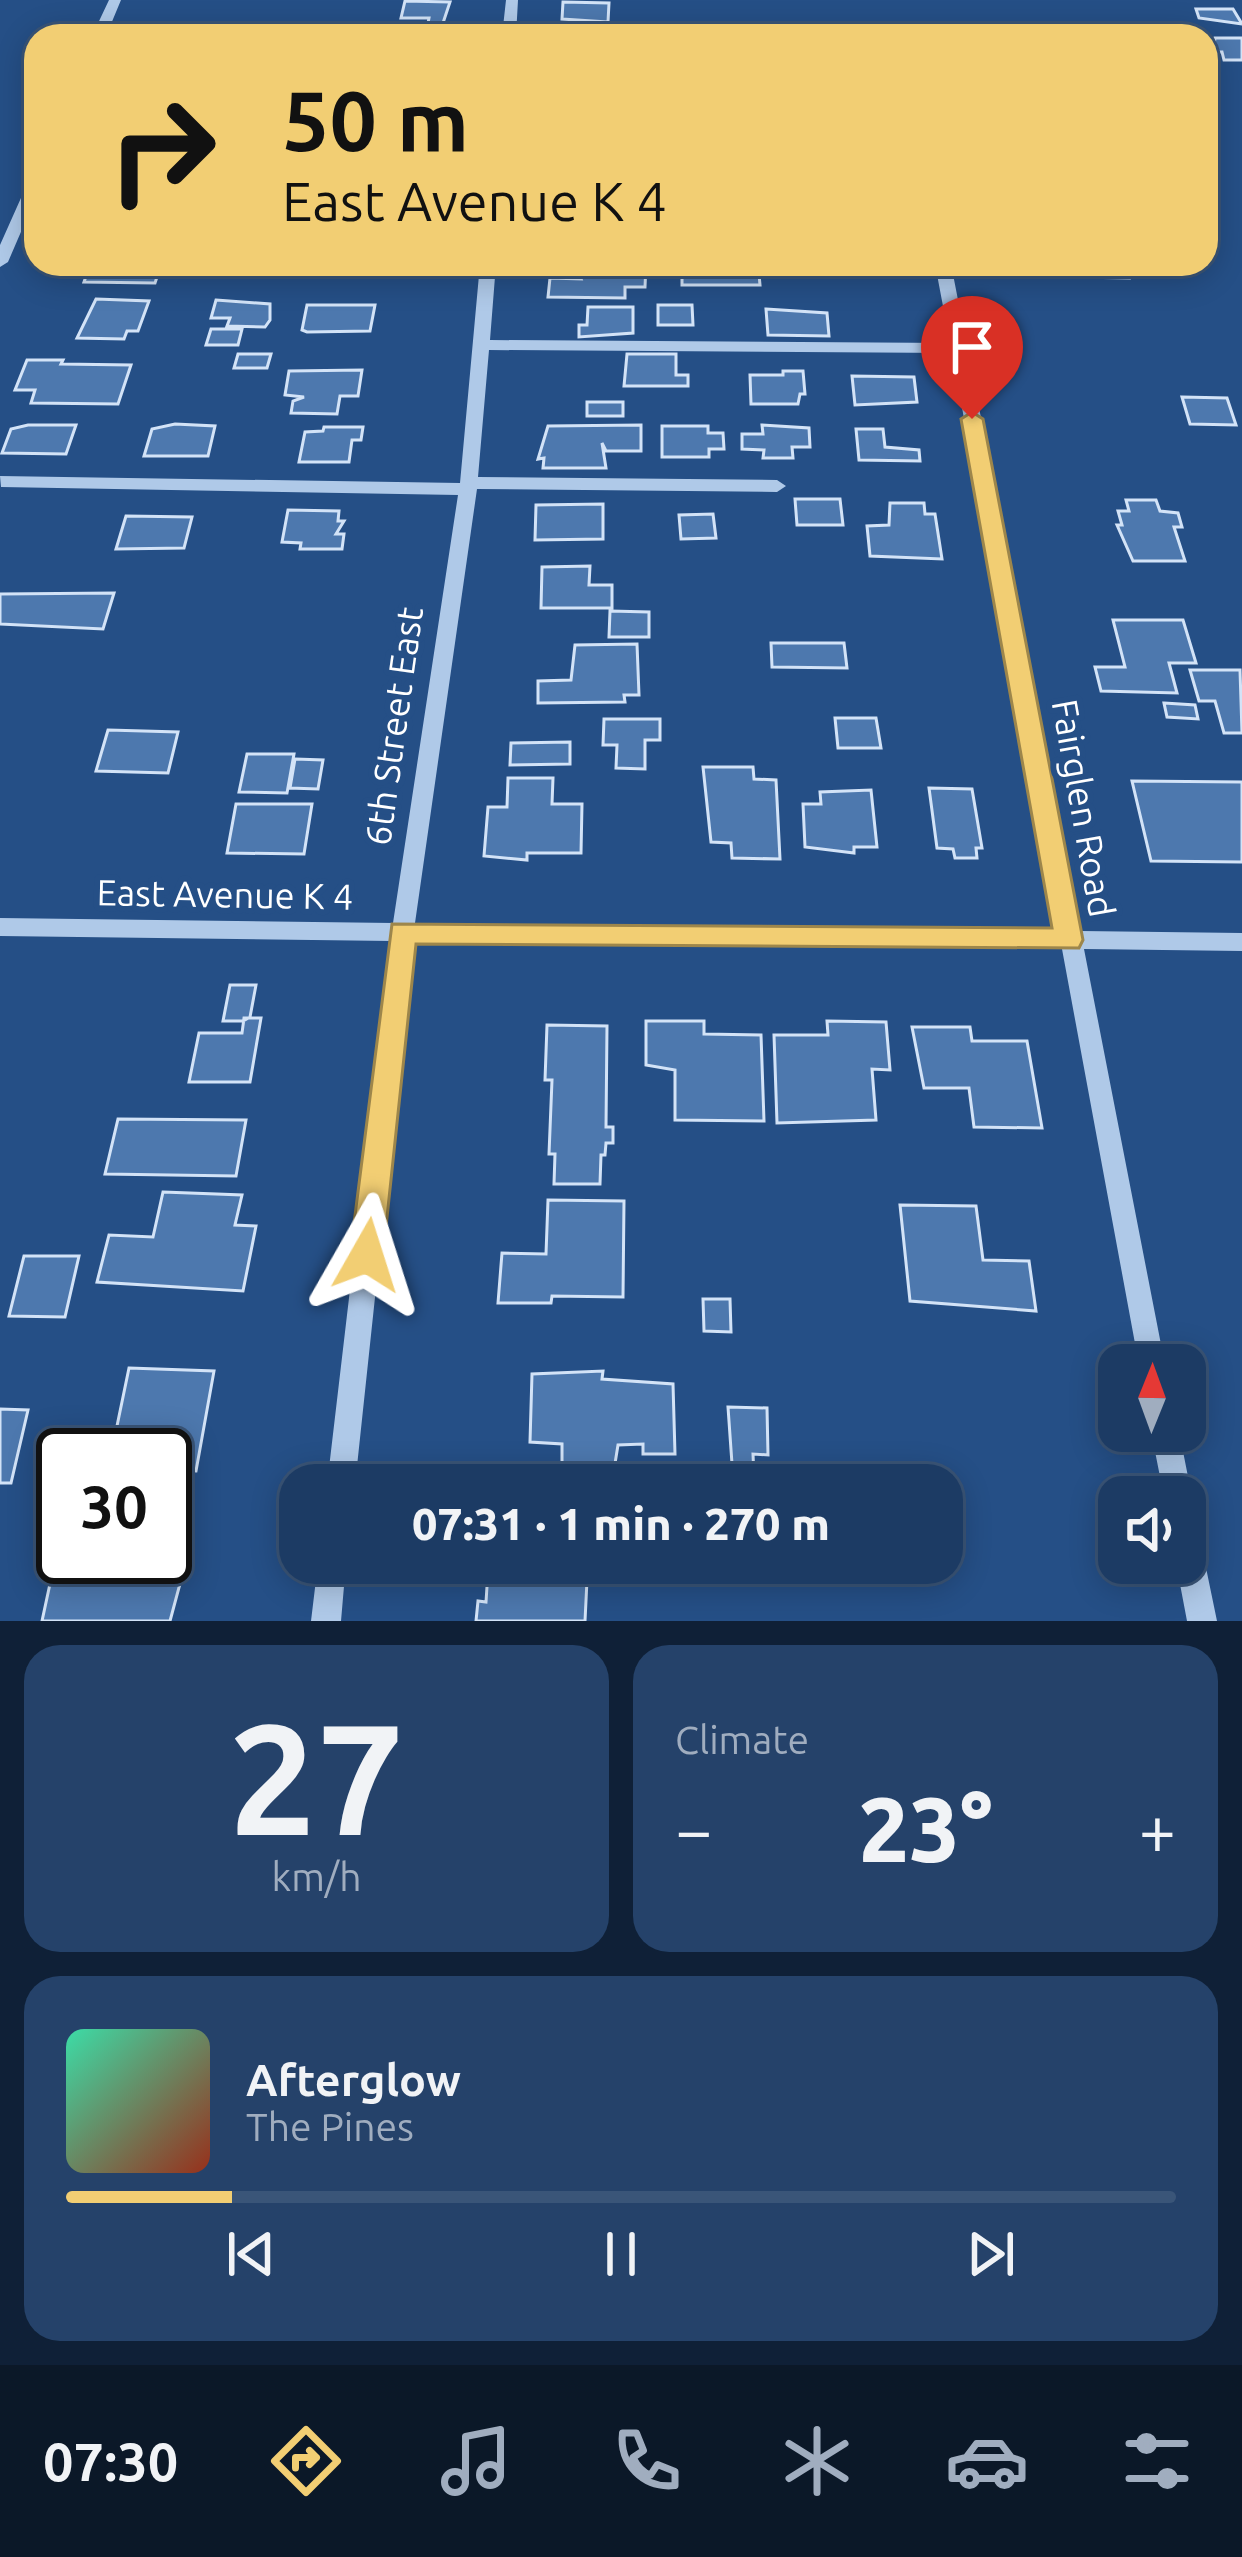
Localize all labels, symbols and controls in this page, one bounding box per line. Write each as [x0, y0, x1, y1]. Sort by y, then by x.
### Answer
icon: right [84, 72, 240, 228]
text: 50 m [282, 73, 469, 167]
text: East Avenue K 4 [282, 171, 667, 231]
pin [921, 296, 1023, 419]
icon: arrive [939, 314, 1005, 380]
street label: 6th Street East [356, 604, 430, 848]
street label: Fairglen Road [1045, 696, 1123, 920]
street label: East Avenue K 4 [96, 871, 354, 917]
position arrow [304, 1192, 430, 1318]
north arrow [1098, 1344, 1206, 1452]
map controls [1098, 1344, 1206, 1584]
speed limit sign: 30 [36, 1428, 192, 1584]
button: sound [1098, 1476, 1206, 1584]
text: 07:31 · 1 min · 270 m [412, 1498, 830, 1549]
text: 27 [229, 1690, 404, 1864]
text: Climate [675, 1718, 809, 1761]
text: 23° [858, 1778, 993, 1879]
text: − [675, 1792, 712, 1866]
text: + [1139, 1792, 1176, 1866]
text: km/h [271, 1855, 362, 1898]
text: Afterglow [246, 2054, 461, 2105]
text: The Pines [246, 2105, 414, 2148]
icon: previous [218, 2221, 284, 2287]
icon: pause [588, 2221, 654, 2287]
icon: next [958, 2221, 1024, 2287]
icon: directions [264, 2419, 348, 2503]
icon: music [434, 2419, 518, 2503]
icon: phone [605, 2419, 689, 2503]
icon: climate [775, 2419, 859, 2503]
icon: car [945, 2419, 1029, 2503]
icon: filters [1115, 2419, 1199, 2503]
text: 07:30 [43, 2431, 178, 2491]

